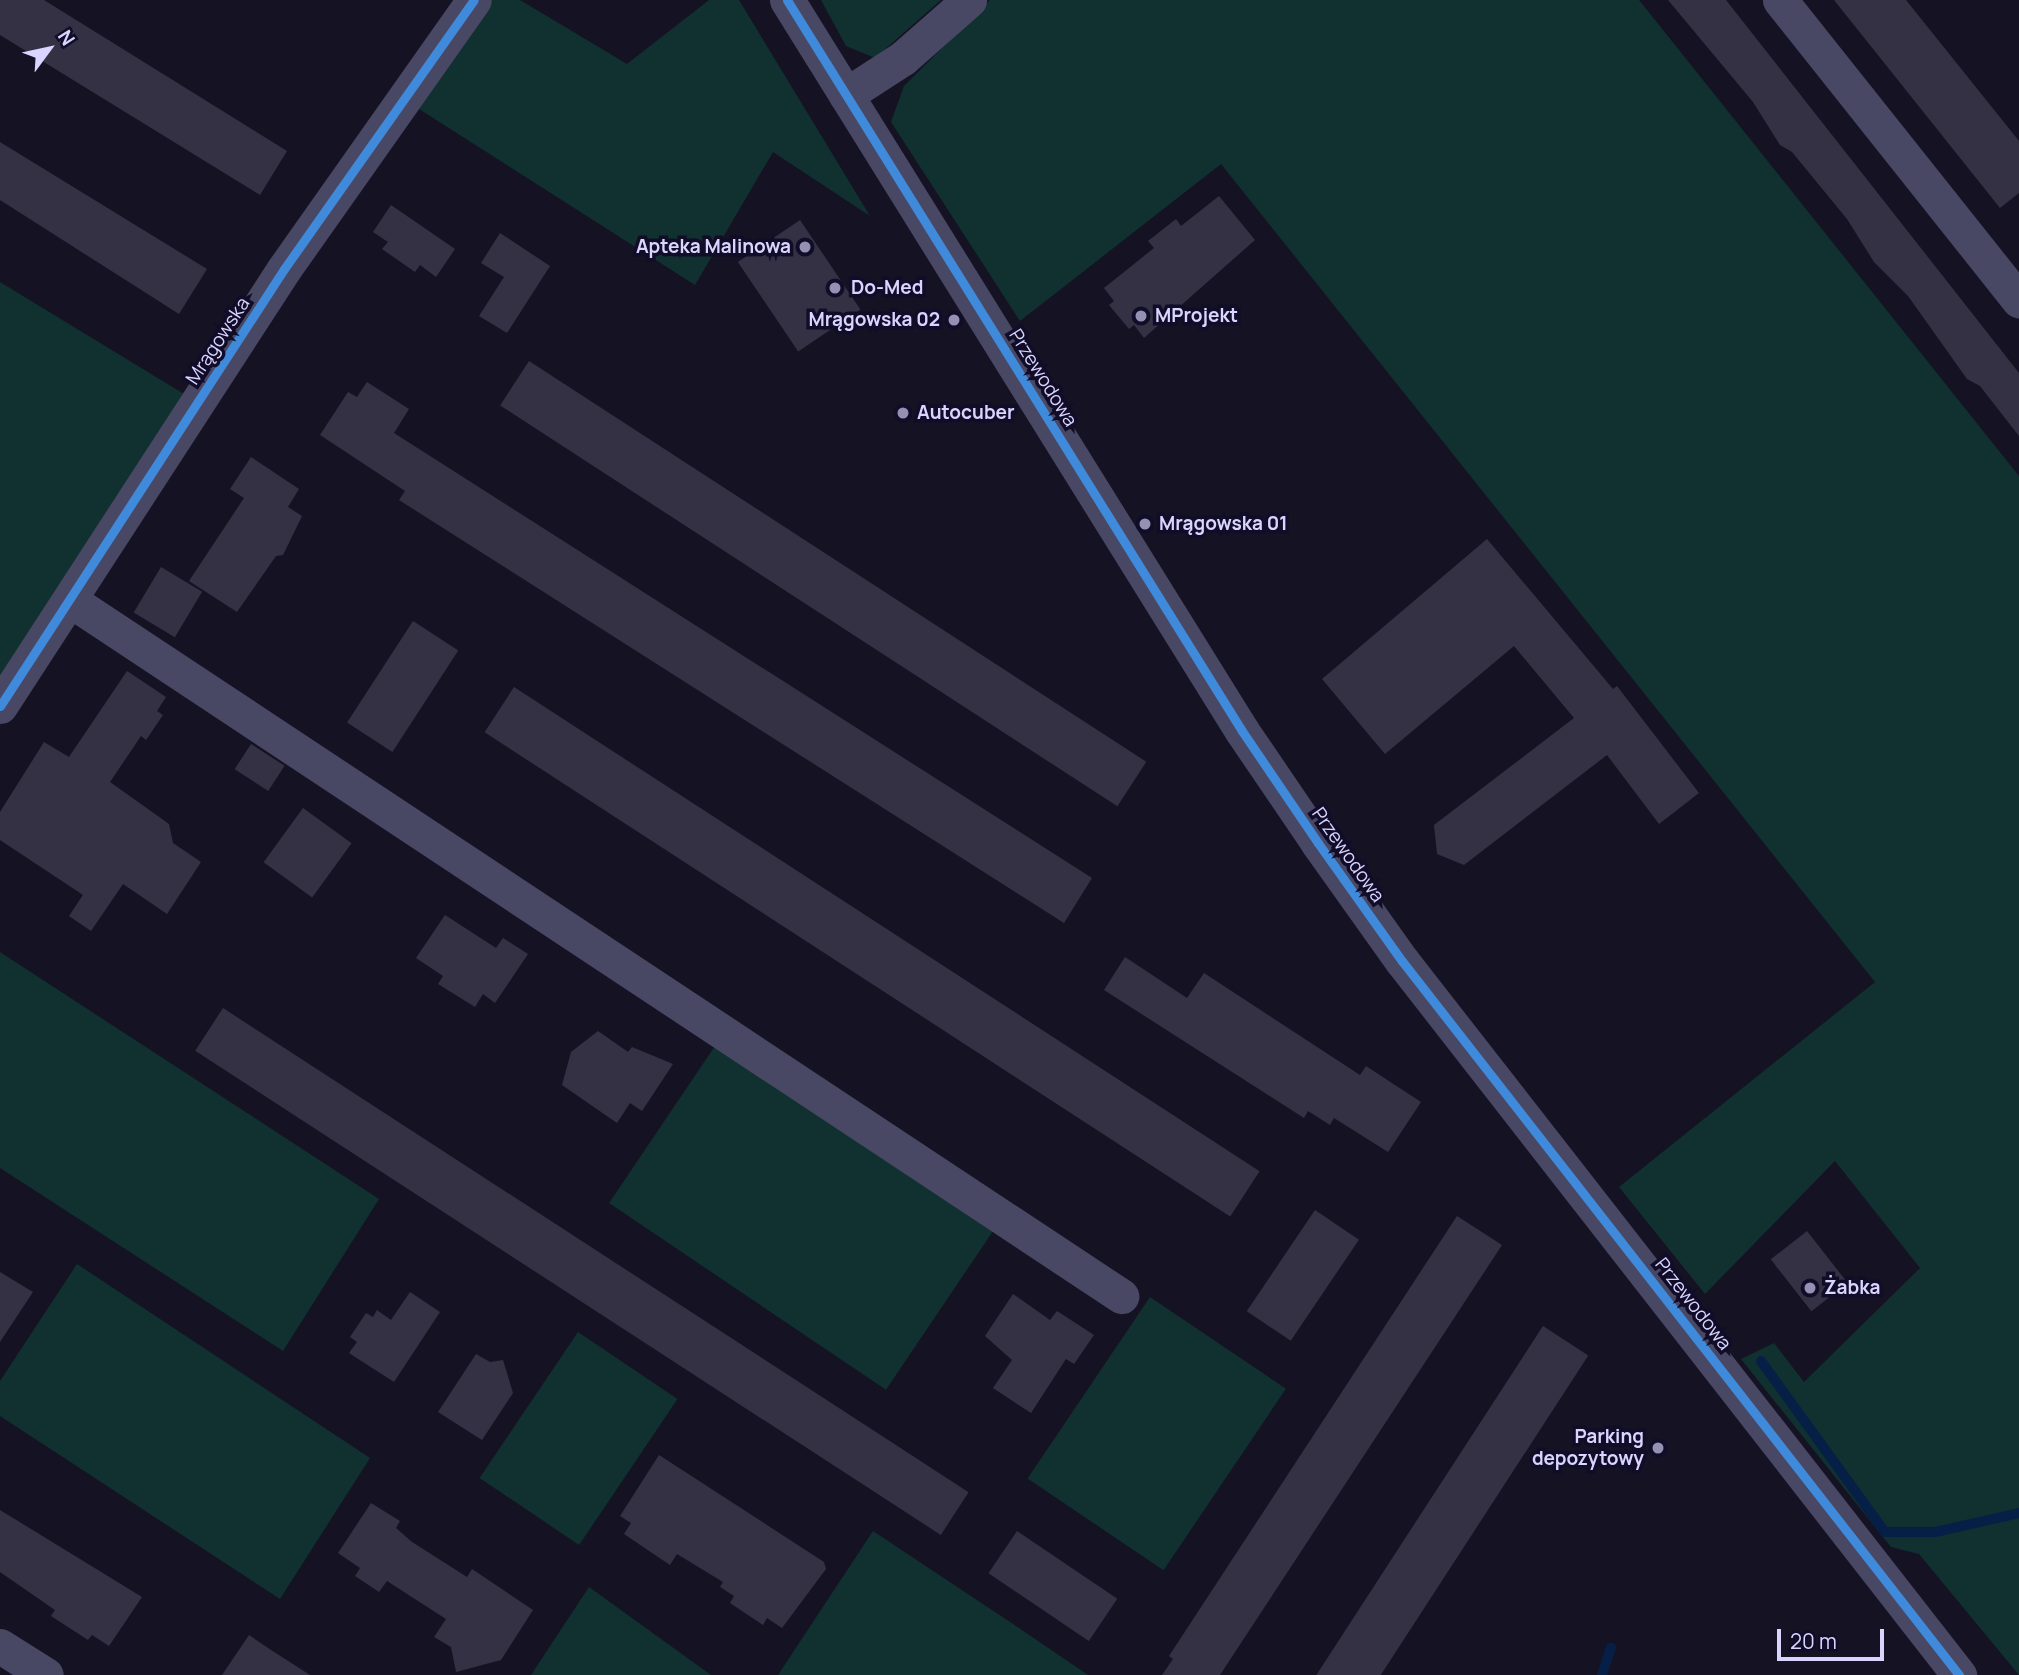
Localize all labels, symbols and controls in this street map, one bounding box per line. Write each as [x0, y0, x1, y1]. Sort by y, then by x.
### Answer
north arrow [14, 14, 84, 84]
text: N [52, 25, 81, 50]
place label: Apteka Malinowa [636, 236, 791, 258]
marker: Apteka Malinowa [797, 239, 813, 255]
place label: Do-Med [851, 277, 923, 299]
marker: Do-Med [825, 278, 845, 298]
street label: Mrągowska [181, 293, 255, 389]
place label: MProjekt [1155, 305, 1238, 327]
marker: MProjekt [1133, 308, 1149, 324]
place label: Mrągowska 02 [808, 309, 940, 331]
marker: Mrągowska 02 [946, 312, 962, 328]
street label: Przewodowa [1004, 325, 1082, 431]
place label: Autocuber [917, 402, 1015, 424]
marker: Autocuber [895, 405, 911, 421]
place label: Mrągowska 01 [1159, 513, 1288, 535]
marker: Mrągowska 01 [1137, 516, 1153, 532]
street label: Przewodowa [1307, 803, 1389, 907]
street label: Przewodowa [1650, 1253, 1736, 1355]
place label: Żabka [1824, 1277, 1880, 1299]
marker: Żabka [1802, 1280, 1818, 1296]
place label: Parking depozytowy [1532, 1426, 1644, 1470]
marker: Parking depozytowy [1650, 1440, 1666, 1456]
scale bar [1781, 1616, 1888, 1660]
text: 20 m [1790, 1627, 1837, 1655]

